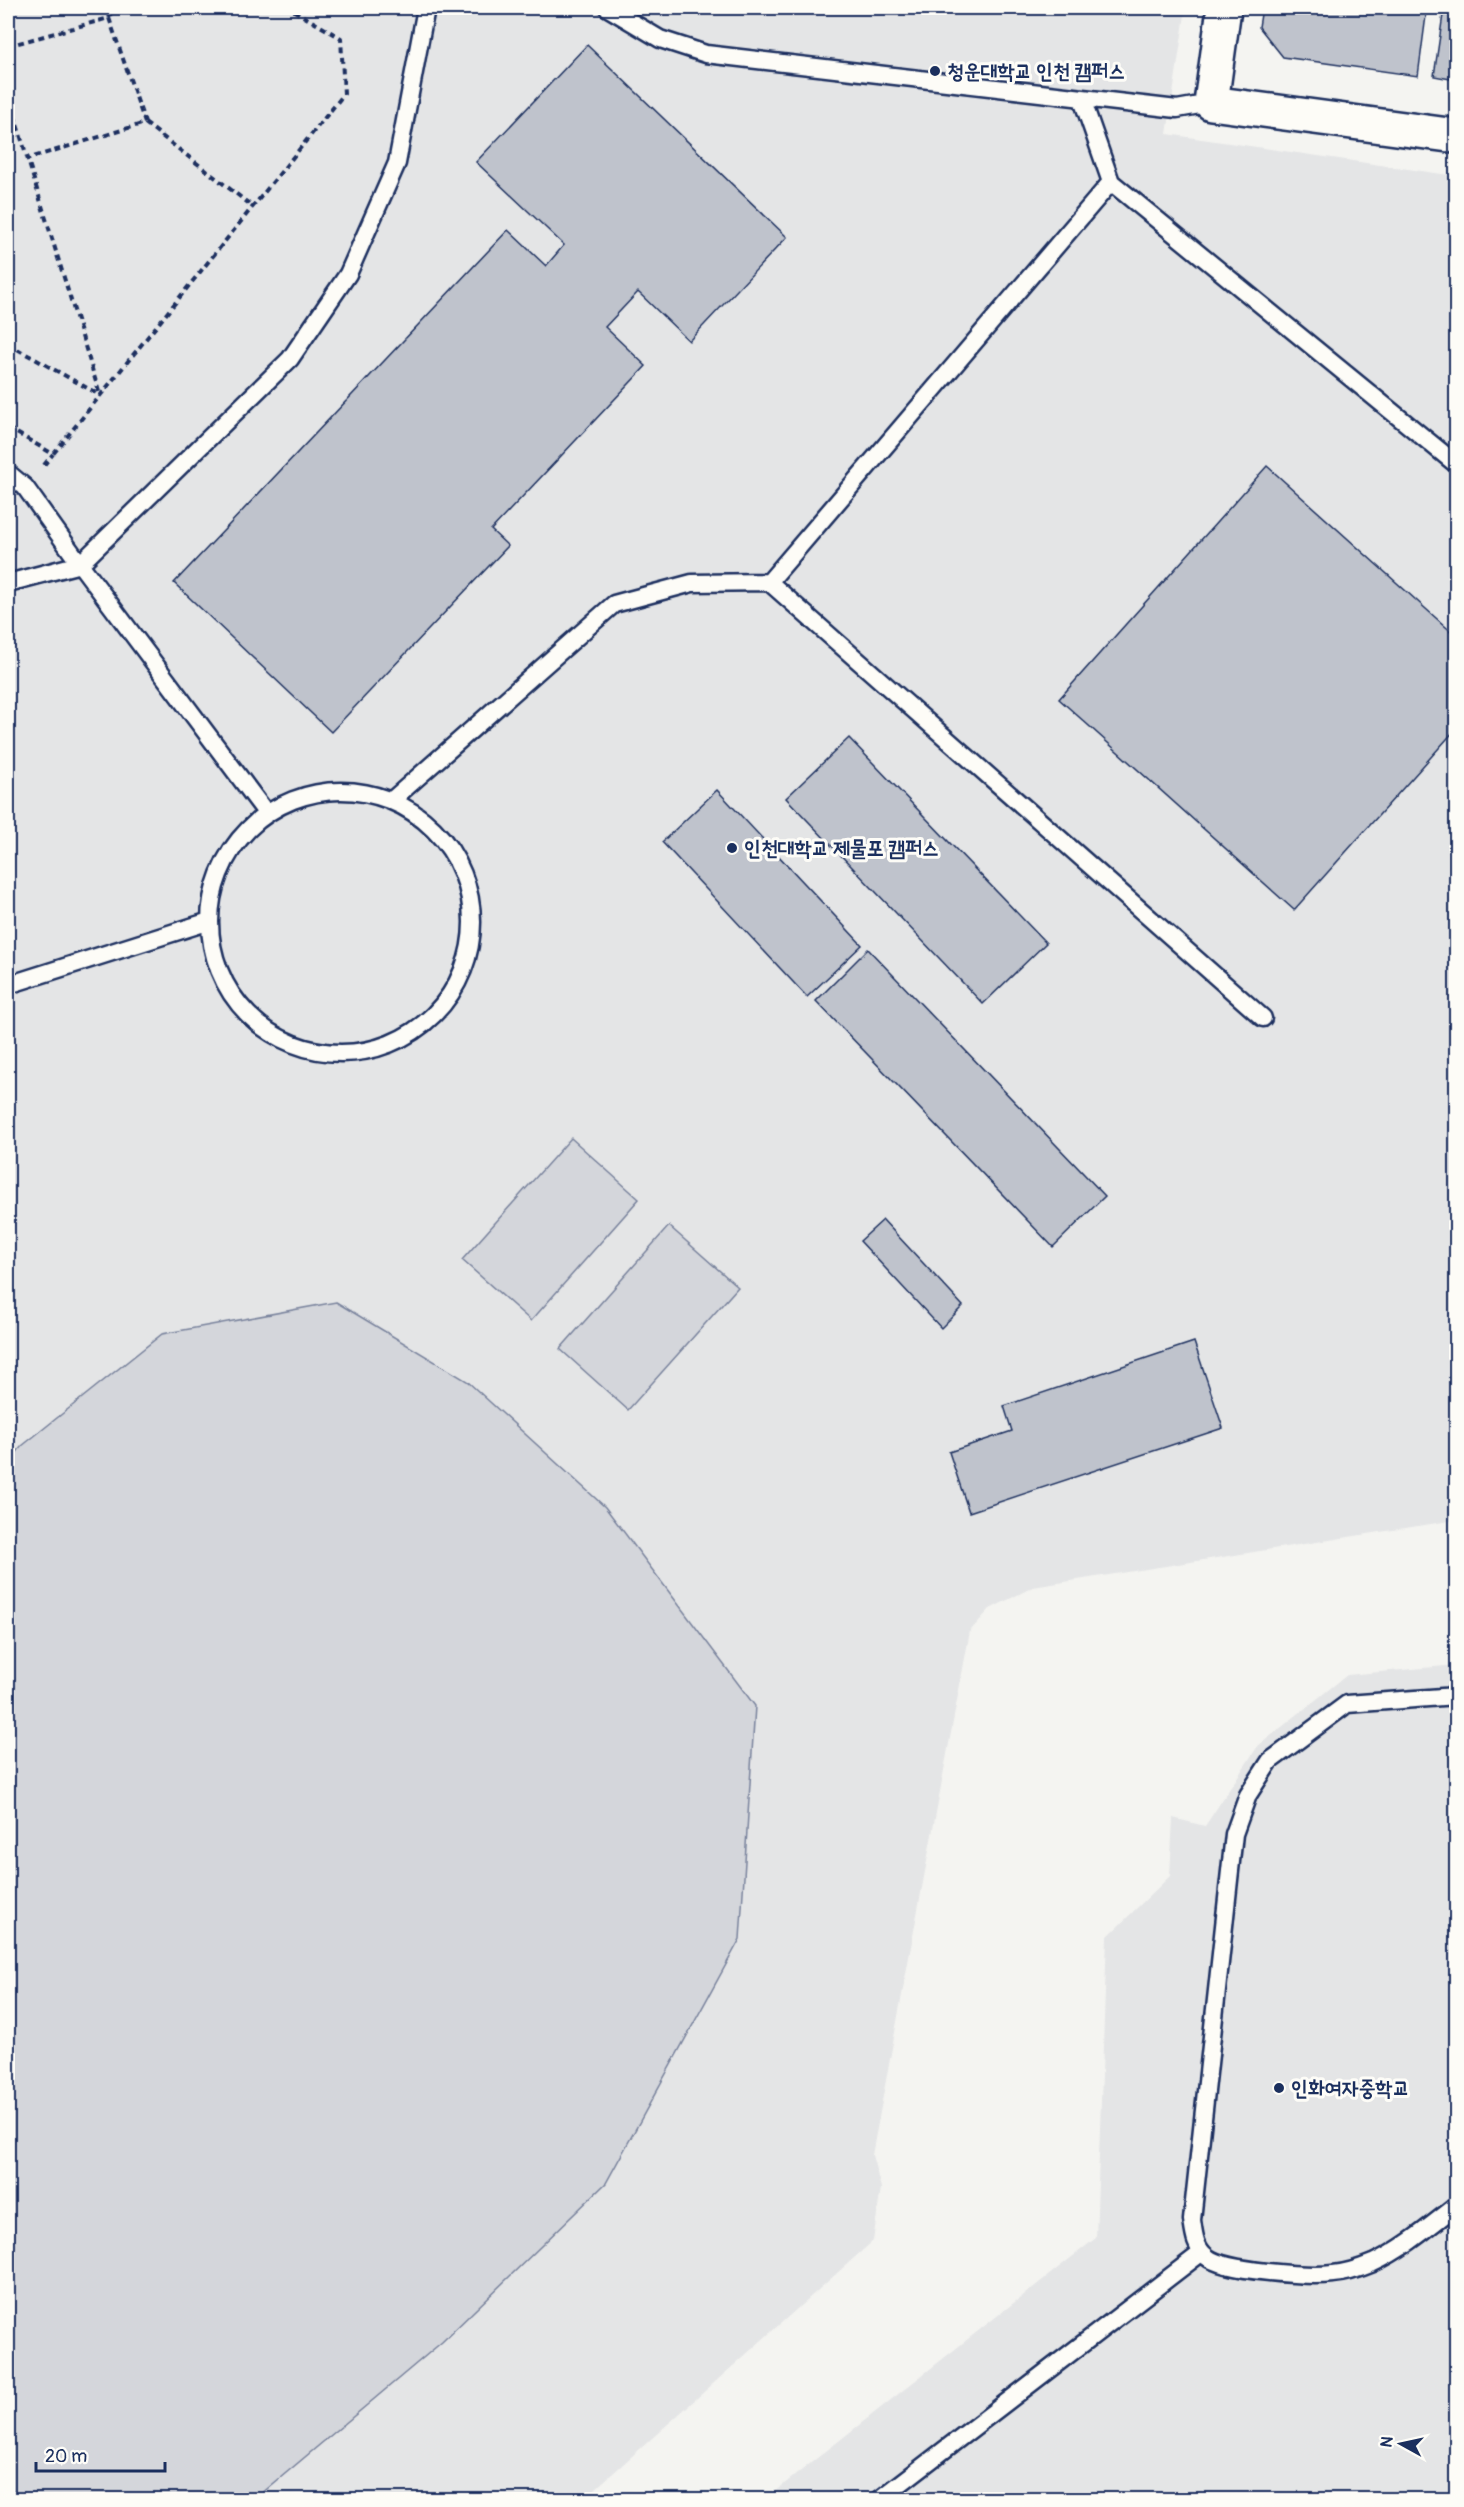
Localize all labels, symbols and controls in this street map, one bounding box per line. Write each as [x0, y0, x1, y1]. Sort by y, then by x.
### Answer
place label: 청운대학교 인천 캠퍼스 [947, 58, 1125, 85]
marker: 청운대학교 인천 캠퍼스 [928, 64, 942, 78]
place label: 인천대학교 제물포 캠퍼스 [744, 835, 939, 862]
marker: 인천대학교 제물포 캠퍼스 [725, 841, 739, 855]
place label: 인화여자중학교 [1291, 2075, 1409, 2102]
marker: 인화여자중학교 [1272, 2081, 1286, 2095]
north arrow [1371, 2414, 1431, 2474]
scale bar [36, 2435, 165, 2473]
text: N [1376, 2435, 1398, 2449]
text: 20 m [45, 2445, 87, 2468]

